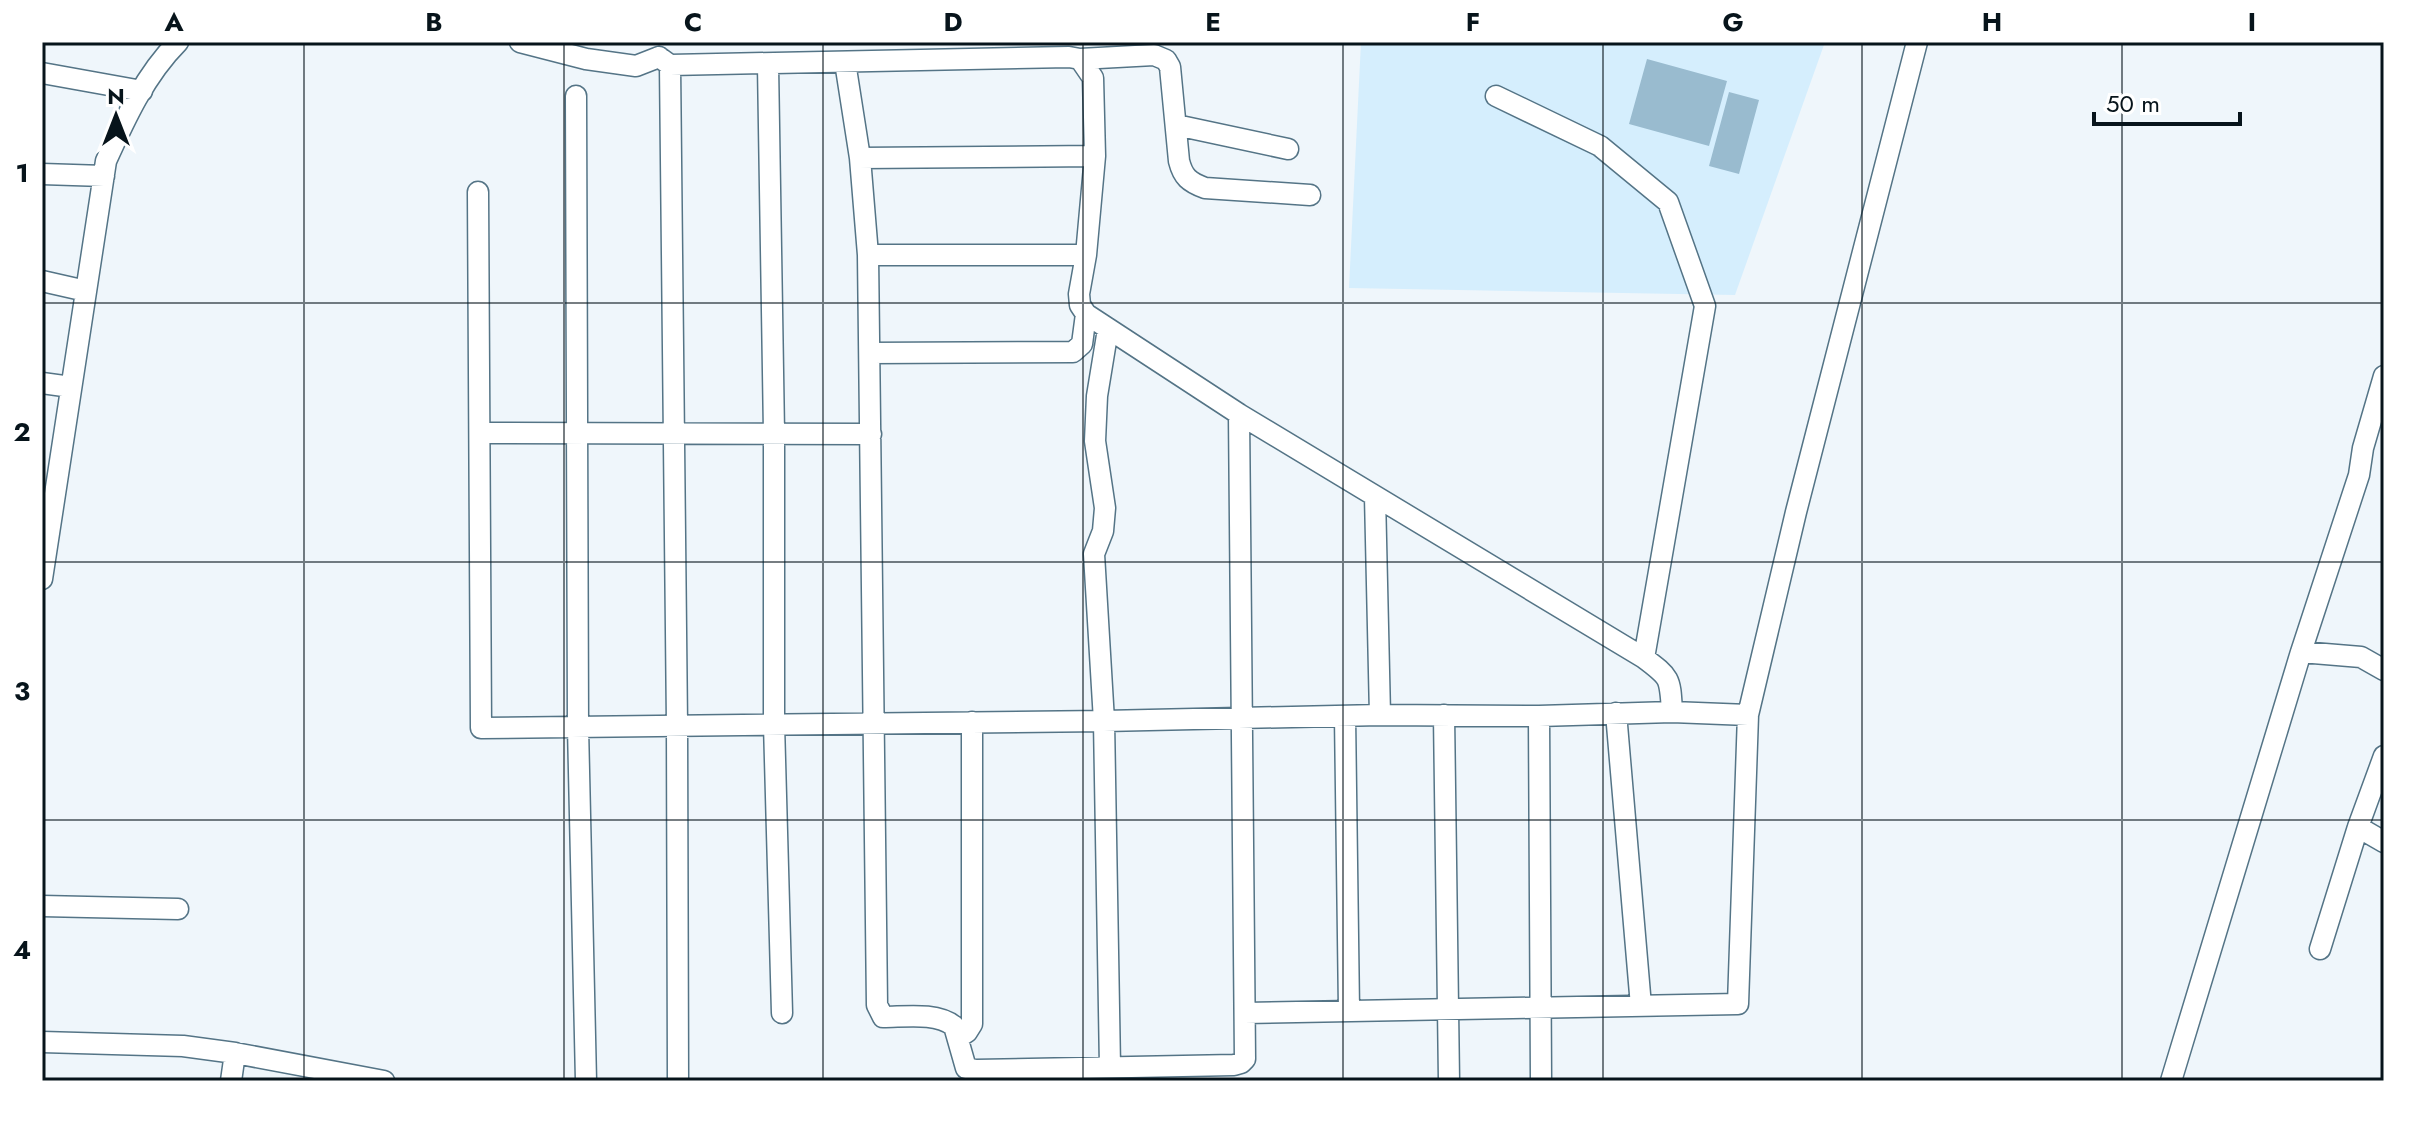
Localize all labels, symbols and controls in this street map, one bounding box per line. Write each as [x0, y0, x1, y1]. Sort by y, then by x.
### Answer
text: A [163, 3, 184, 41]
text: B [425, 3, 443, 41]
text: C [684, 3, 702, 41]
text: D [943, 3, 963, 41]
text: E [1205, 3, 1221, 41]
text: F [1466, 3, 1480, 41]
text: G [1722, 3, 1744, 41]
text: H [1982, 3, 2002, 41]
text: I [2248, 3, 2256, 41]
north arrow [76, 76, 156, 156]
scale bar [2094, 76, 2240, 126]
text: N [107, 80, 125, 112]
text: 50 m [2106, 86, 2160, 121]
text: 1 [15, 154, 29, 192]
text: 2 [13, 413, 31, 451]
text: 3 [14, 672, 30, 710]
text: 4 [13, 931, 31, 969]

